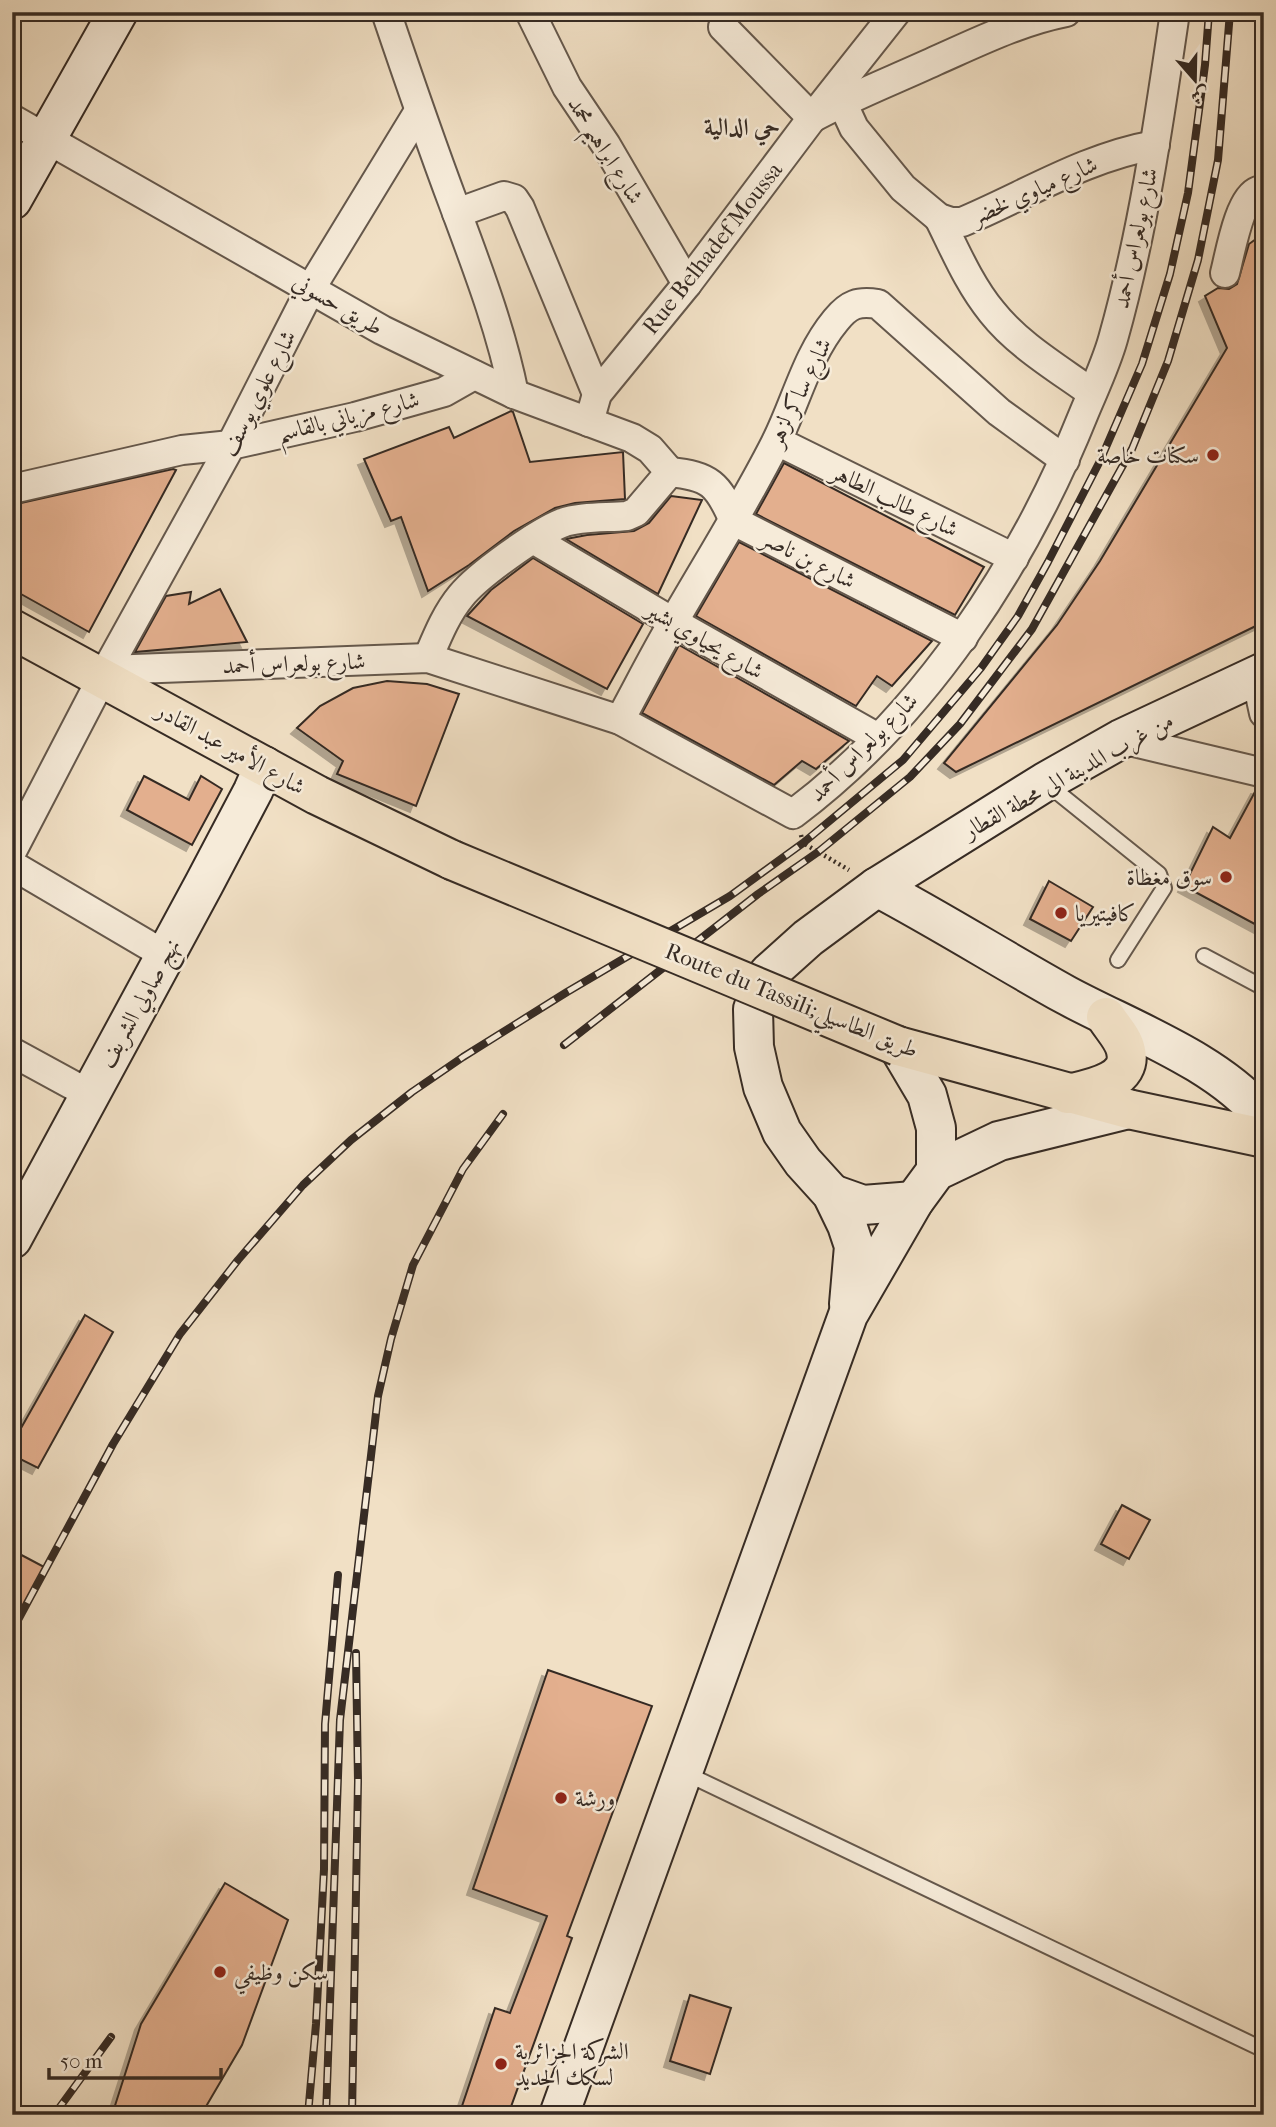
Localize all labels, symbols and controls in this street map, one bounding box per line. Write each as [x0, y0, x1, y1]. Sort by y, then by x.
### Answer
north arrow [1160, 46, 1230, 116]
text: ش [1188, 81, 1213, 109]
street label: شارع ابراهيم محمد [554, 92, 649, 214]
district label: حي الدالية [704, 113, 780, 146]
street label: شارع مياوي لخضر [965, 151, 1104, 237]
street label: Rue Belhadef Moussa [637, 157, 788, 340]
street label: شارع بولعراس أحمد [1104, 165, 1169, 312]
street label: طريق حسوني [285, 268, 388, 345]
street label: شارع علوي يوسف [215, 326, 307, 464]
street label: شارع ساكر لزهر [761, 334, 843, 455]
street label: شارع مزياني بالقاسم [274, 386, 424, 456]
place label: سكنات خاصة [1097, 442, 1199, 469]
marker: سكنات خاصة [1205, 447, 1221, 463]
street label: شارع طالب الطاهر [823, 457, 963, 548]
street label: شارع بن ناصر [753, 523, 860, 600]
street label: شارع يحياوي بشير [636, 595, 768, 690]
street label: شارع بولعراس أحمد [222, 645, 366, 685]
street label: شارع بولعراس أحمد [801, 685, 928, 812]
street label: شارع الأمير عبد القادر [147, 693, 311, 806]
street label: من غرب المدينة الى محطة القطار [957, 706, 1179, 847]
place label: سوق مغطاة [1126, 864, 1212, 892]
marker: سوق مغطاة [1218, 869, 1234, 885]
place label: كافيتيريا [1075, 900, 1136, 928]
marker: كافيتيريا [1053, 905, 1069, 921]
street label: نهج صاولي الشربف [93, 934, 192, 1076]
street label: Route du Tassili;طريق الطاسيلي [658, 937, 922, 1072]
place label: ورشة [575, 1785, 615, 1812]
marker: ورشة [553, 1790, 569, 1806]
place label: سكن وظيفي [234, 1959, 328, 1995]
marker: سكن وظيفي [212, 1964, 228, 1980]
scale bar [49, 2036, 220, 2080]
place label: الشركة الجزائرية لسكك الحديد [515, 2037, 629, 2091]
text: 50 m [60, 2049, 103, 2073]
marker: الشركة الجزائرية لسكك الحديد [493, 2056, 509, 2072]

